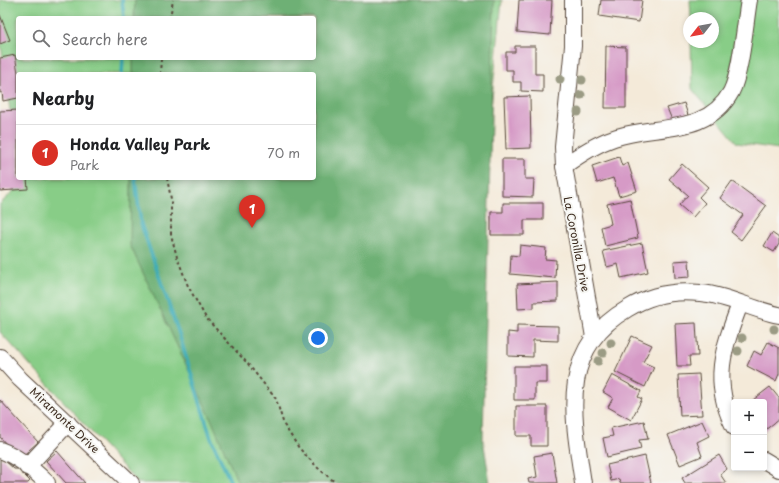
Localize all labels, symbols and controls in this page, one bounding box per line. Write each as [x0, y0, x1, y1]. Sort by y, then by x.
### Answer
north arrow [683, 12, 719, 48]
search box [16, 16, 316, 60]
icon: search [30, 27, 52, 49]
text: Search here [62, 27, 148, 50]
text: Nearby [32, 85, 94, 111]
text: Honda Valley Park [70, 132, 210, 155]
text: 1 [42, 143, 48, 162]
text: 70 m [267, 143, 300, 162]
text: Park [70, 155, 99, 174]
pin: 1 [239, 195, 265, 228]
street label: La Coronilla Drive [559, 195, 595, 293]
your location [308, 328, 328, 348]
street label: Miramonte Drive [26, 383, 104, 457]
map controls [731, 399, 767, 471]
button: + [731, 399, 767, 435]
button: − [731, 435, 767, 471]

